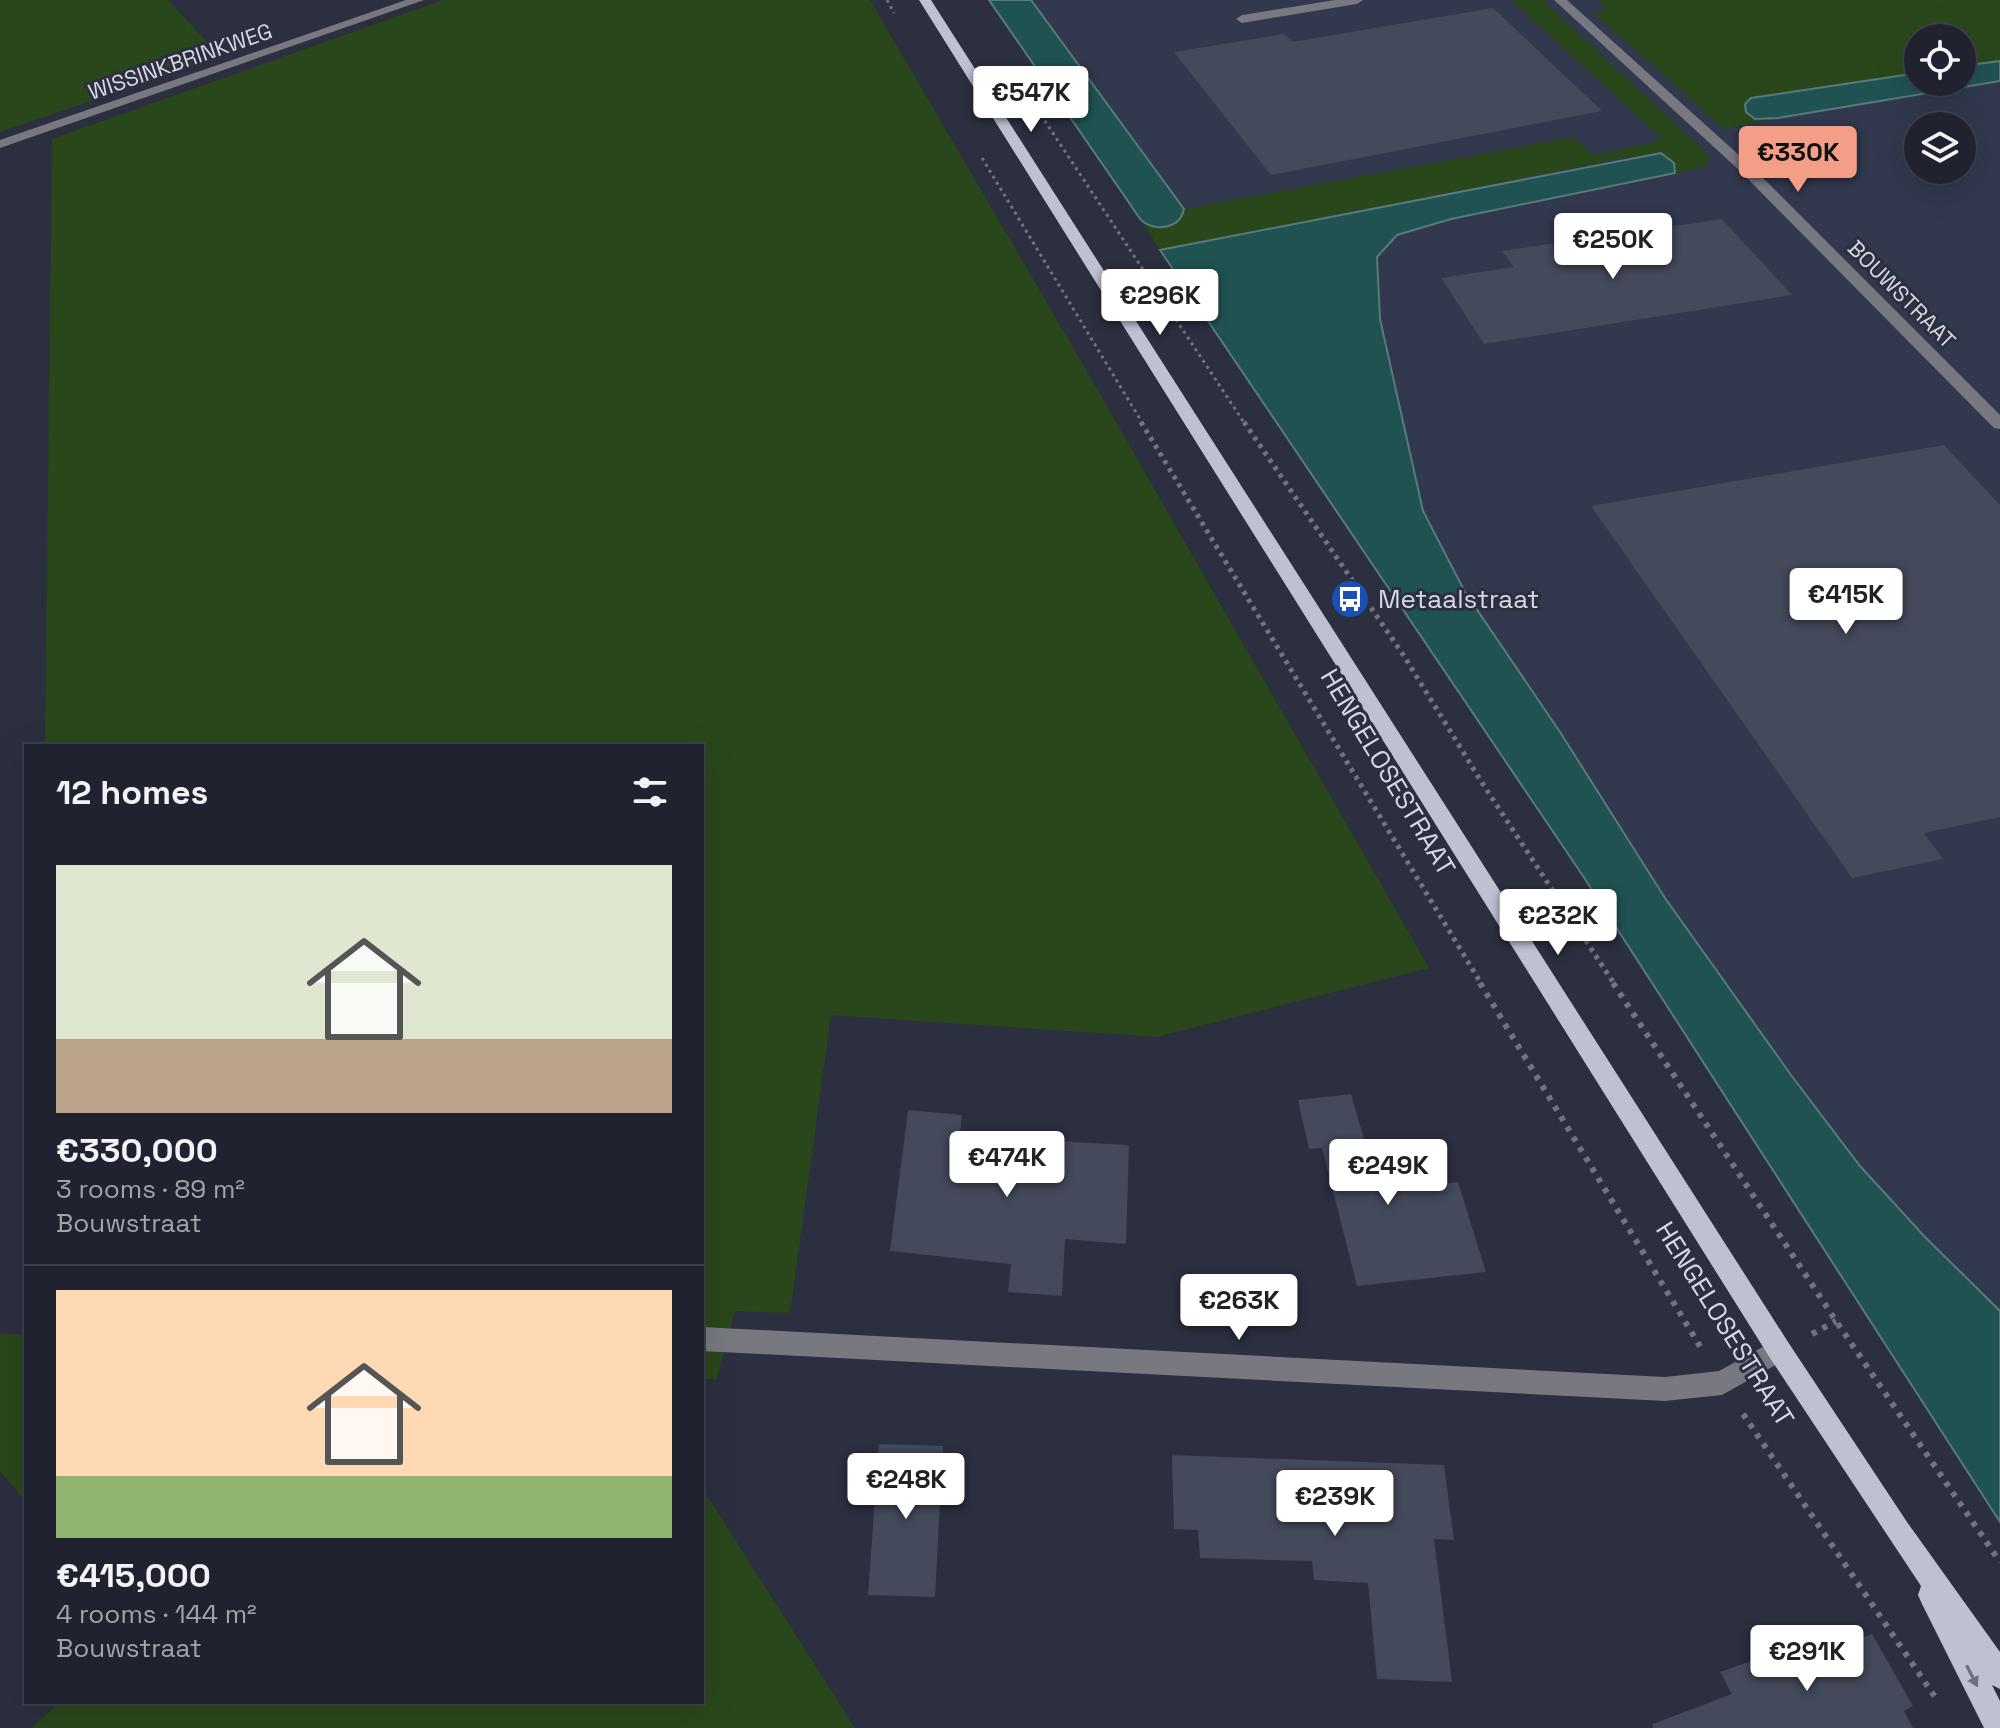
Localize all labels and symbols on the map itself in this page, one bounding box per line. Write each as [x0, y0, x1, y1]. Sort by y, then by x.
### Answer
street label: WISSINKBRINKWEG [84, 16, 276, 106]
pin: €547K [975, 66, 1087, 134]
pin: €330K [1742, 126, 1854, 194]
pin: €250K [1557, 213, 1669, 281]
street label: BOUWSTRAAT [1842, 234, 1962, 354]
pin: €296K [1104, 269, 1216, 337]
pin: €415K [1790, 568, 1902, 636]
bus stop icon: Metaalstraat [1329, 578, 1371, 620]
place label: Metaalstraat [1378, 582, 1539, 616]
street label: HENGELOSESTRAAT [1313, 662, 1463, 882]
pin: €232K [1502, 889, 1614, 957]
pin: €474K [951, 1131, 1063, 1199]
pin: €249K [1332, 1139, 1444, 1207]
street label: HENGELOSESTRAAT [1648, 1215, 1802, 1433]
pin: €263K [1183, 1274, 1295, 1342]
pin: €248K [850, 1453, 962, 1521]
pin: €239K [1279, 1470, 1391, 1538]
pin: €291K [1751, 1625, 1863, 1693]
one-way arrow [1965, 1664, 1978, 1687]

